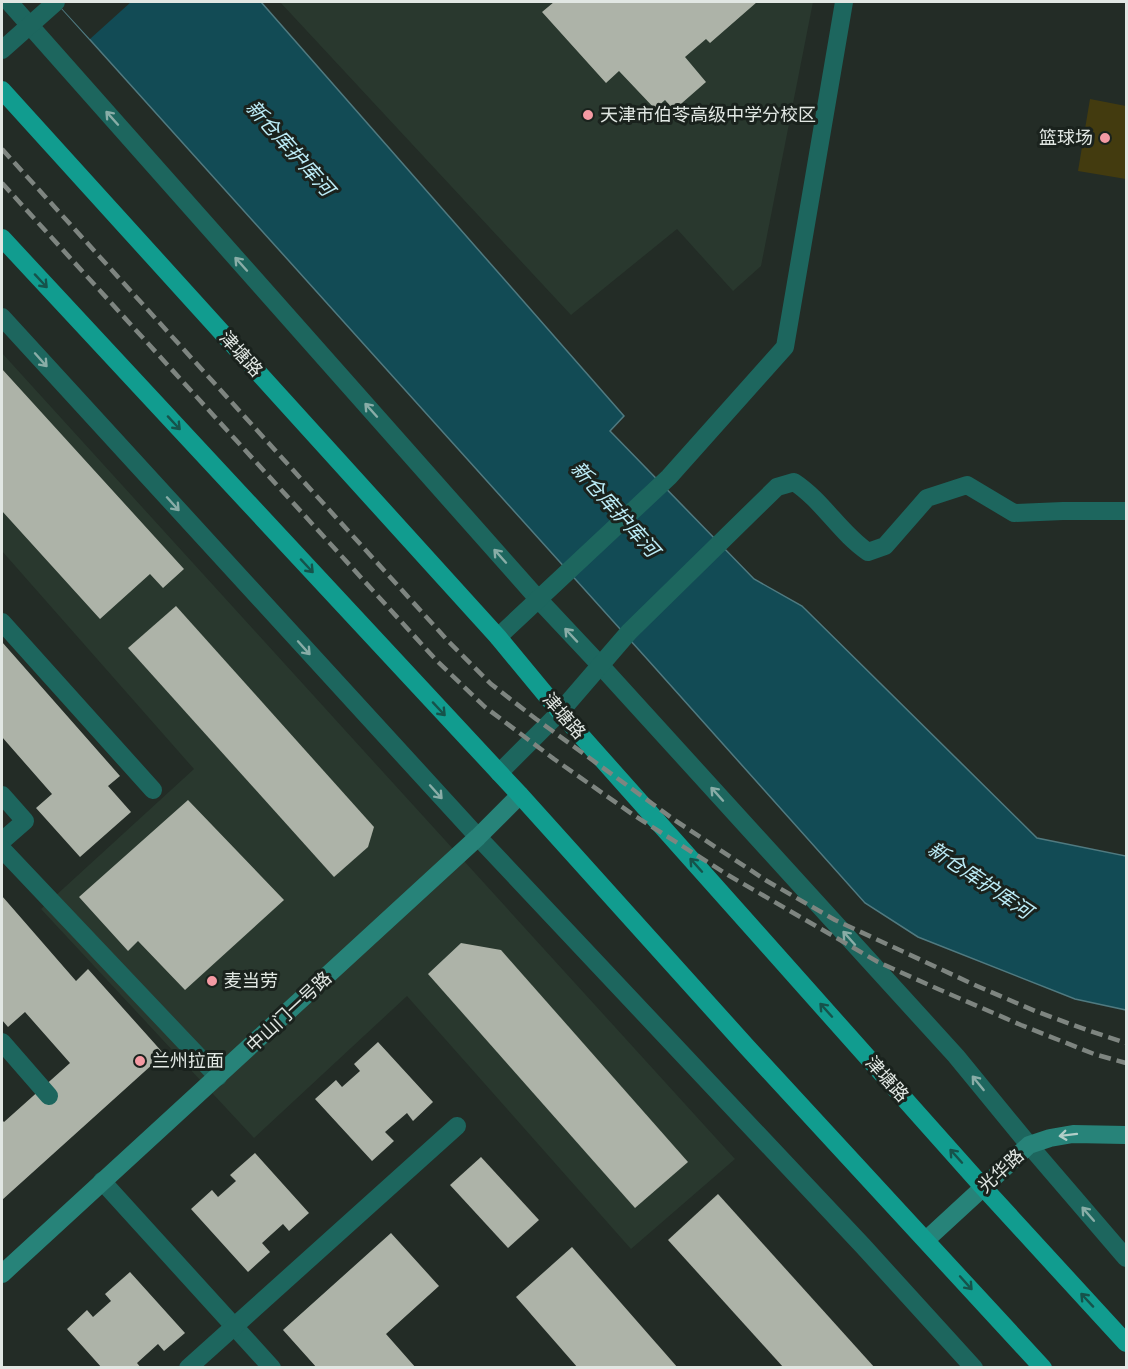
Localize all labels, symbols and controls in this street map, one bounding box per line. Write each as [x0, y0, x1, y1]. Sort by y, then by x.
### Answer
water label: 新仓库护库河 [239, 94, 343, 206]
place label: 天津市伯苓高级中学分校区 [600, 102, 816, 128]
marker: 天津市伯苓高级中学分校区 [581, 108, 595, 122]
one-way arrow [105, 111, 119, 126]
place label: 篮球场 [1039, 125, 1093, 151]
marker: 篮球场 [1098, 131, 1112, 145]
one-way arrow [234, 257, 248, 272]
one-way arrow [34, 273, 48, 288]
street label: 津塘路 [213, 325, 269, 383]
one-way arrow [34, 352, 48, 367]
one-way arrow [364, 403, 378, 418]
one-way arrow [167, 416, 181, 431]
water label: 新仓库护库河 [564, 455, 668, 567]
one-way arrow [166, 496, 180, 511]
one-way arrow [493, 549, 507, 564]
one-way arrow [300, 559, 314, 574]
one-way arrow [564, 627, 579, 642]
one-way arrow [297, 640, 311, 655]
street label: 津塘路 [536, 687, 592, 745]
one-way arrow [432, 701, 446, 716]
one-way arrow [429, 784, 443, 799]
one-way arrow [710, 787, 724, 802]
water label: 新仓库护库河 [922, 835, 1041, 928]
one-way arrow [689, 858, 703, 873]
one-way arrow [842, 931, 856, 946]
street label: 中山门一号路 [241, 966, 337, 1058]
place label: 麦当劳 [224, 968, 278, 994]
marker: 麦当劳 [205, 974, 219, 988]
one-way arrow [819, 1003, 833, 1018]
place label: 兰州拉面 [152, 1048, 224, 1074]
street label: 津塘路 [859, 1050, 915, 1108]
marker: 兰州拉面 [133, 1054, 147, 1068]
one-way arrow [972, 1076, 985, 1092]
one-way arrow [1059, 1130, 1079, 1141]
street label: 光华路 [972, 1143, 1030, 1199]
one-way arrow [949, 1149, 963, 1164]
one-way arrow [1081, 1207, 1095, 1222]
one-way arrow [959, 1275, 973, 1290]
one-way arrow [1080, 1293, 1094, 1308]

